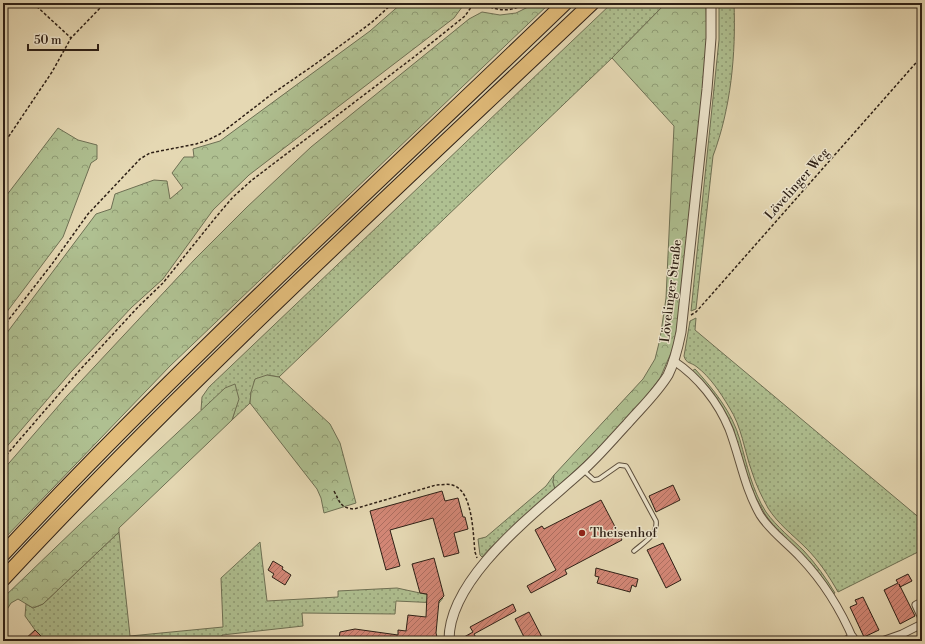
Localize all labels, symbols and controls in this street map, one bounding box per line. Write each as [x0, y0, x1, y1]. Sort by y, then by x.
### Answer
scale bar [28, 26, 98, 52]
text: 50 m [34, 33, 62, 48]
street label: Lövelinger Weg [761, 145, 833, 223]
street label: Lövelinger Straße [657, 238, 685, 344]
place label: Theisenhof [590, 525, 658, 541]
marker: Theisenhof [577, 528, 587, 538]

